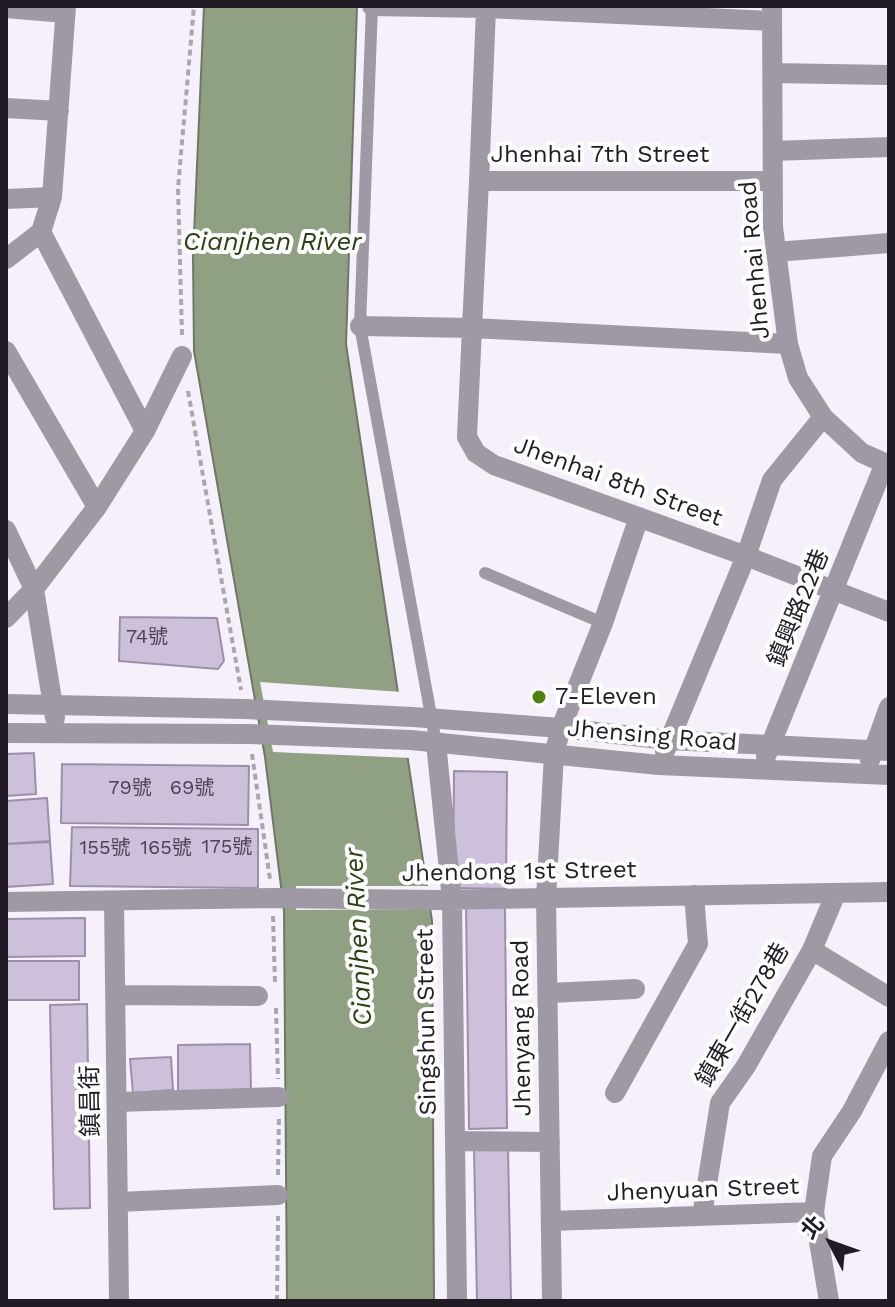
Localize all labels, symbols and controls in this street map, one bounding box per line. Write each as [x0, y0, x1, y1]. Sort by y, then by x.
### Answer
street label: Jhenhai 7th Street [491, 141, 709, 169]
street label: Jhenhai Road [734, 180, 776, 340]
water label: Cianjhen River [183, 226, 361, 258]
street label: Jhenhai 8th Street [510, 431, 726, 533]
street label: 鎮興路22巷 [762, 545, 836, 671]
house number: 74號 [126, 625, 168, 649]
place label: 7-Eleven [555, 683, 657, 711]
marker: 7-Eleven [530, 688, 548, 706]
street label: Jhensing Road [566, 714, 738, 758]
house number: 79號 [108, 776, 152, 800]
house number: 69號 [170, 776, 214, 800]
house number: 175號 [202, 835, 252, 859]
house number: 155號 [79, 836, 131, 860]
house number: 165號 [140, 836, 192, 860]
water label: Cianjhen River [339, 847, 379, 1027]
street label: Jhendong 1st Street [401, 856, 637, 888]
street label: Singshun Street [411, 928, 443, 1116]
street label: 鎮東一街278巷 [690, 938, 796, 1092]
street label: Jhenyang Road [506, 939, 538, 1117]
street label: 鎮昌街 [76, 1065, 106, 1137]
street label: Jhenyuan Street [606, 1172, 800, 1208]
north arrow [791, 1203, 871, 1283]
text: 北 [796, 1210, 829, 1243]

